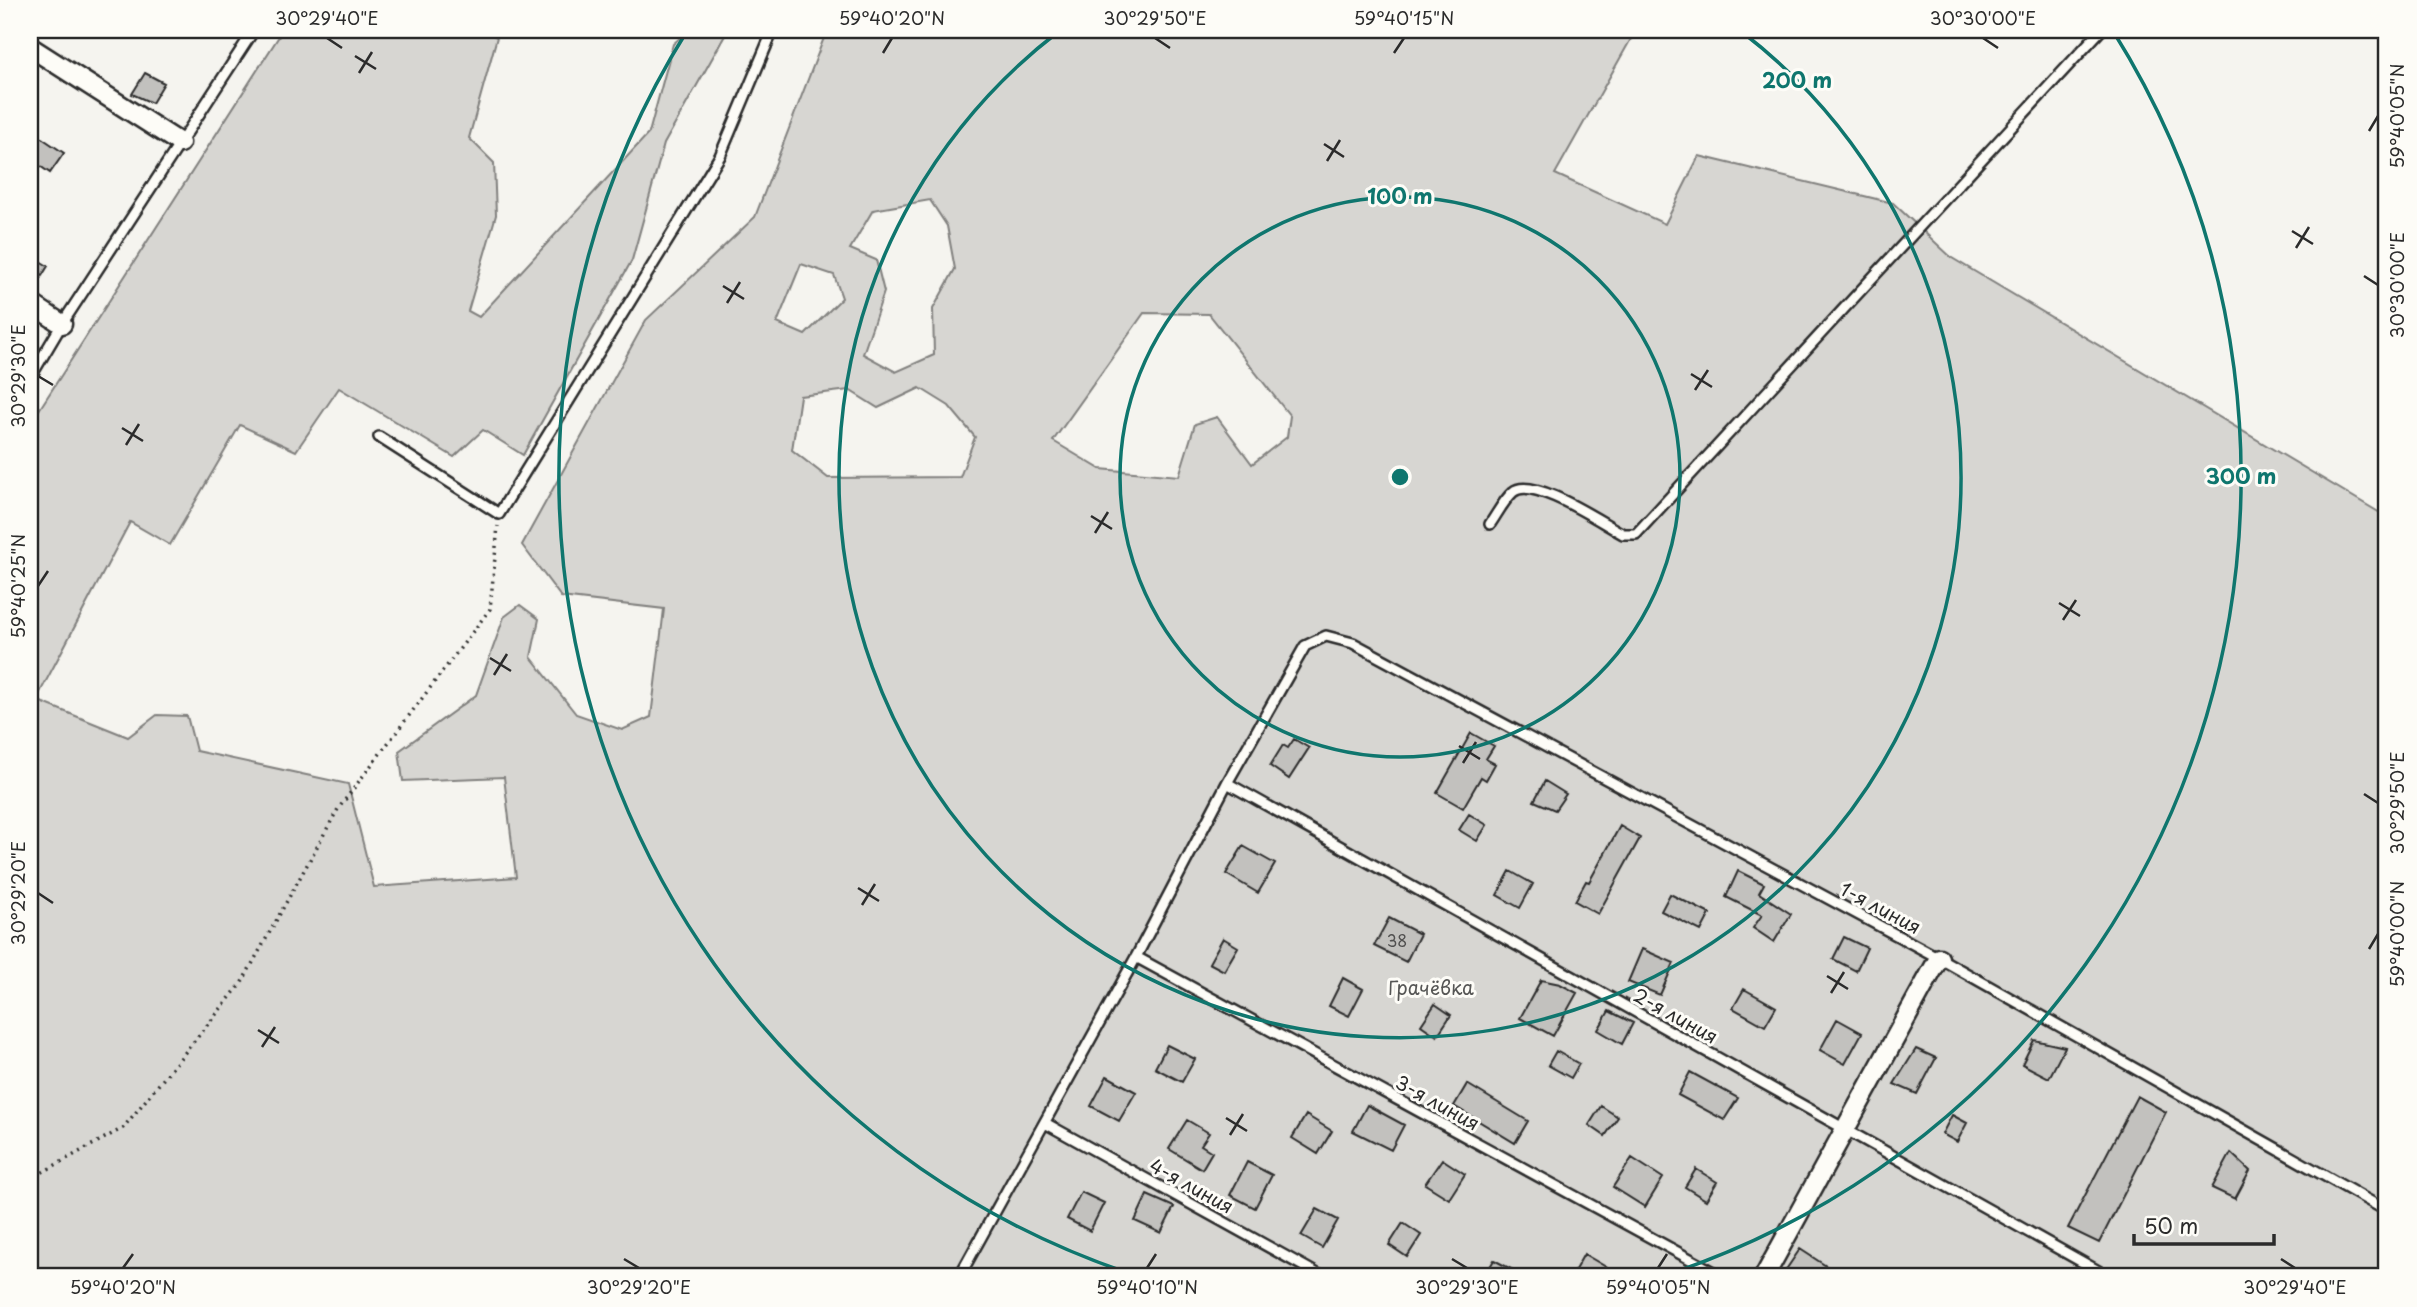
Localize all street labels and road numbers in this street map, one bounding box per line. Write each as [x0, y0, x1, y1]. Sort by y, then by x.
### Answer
street label: 1-я линия [1836, 874, 1926, 940]
street label: 2-я линия [1629, 980, 1723, 1050]
street label: 3-я линия [1391, 1067, 1485, 1137]
street label: 4-я линия [1145, 1150, 1239, 1220]

